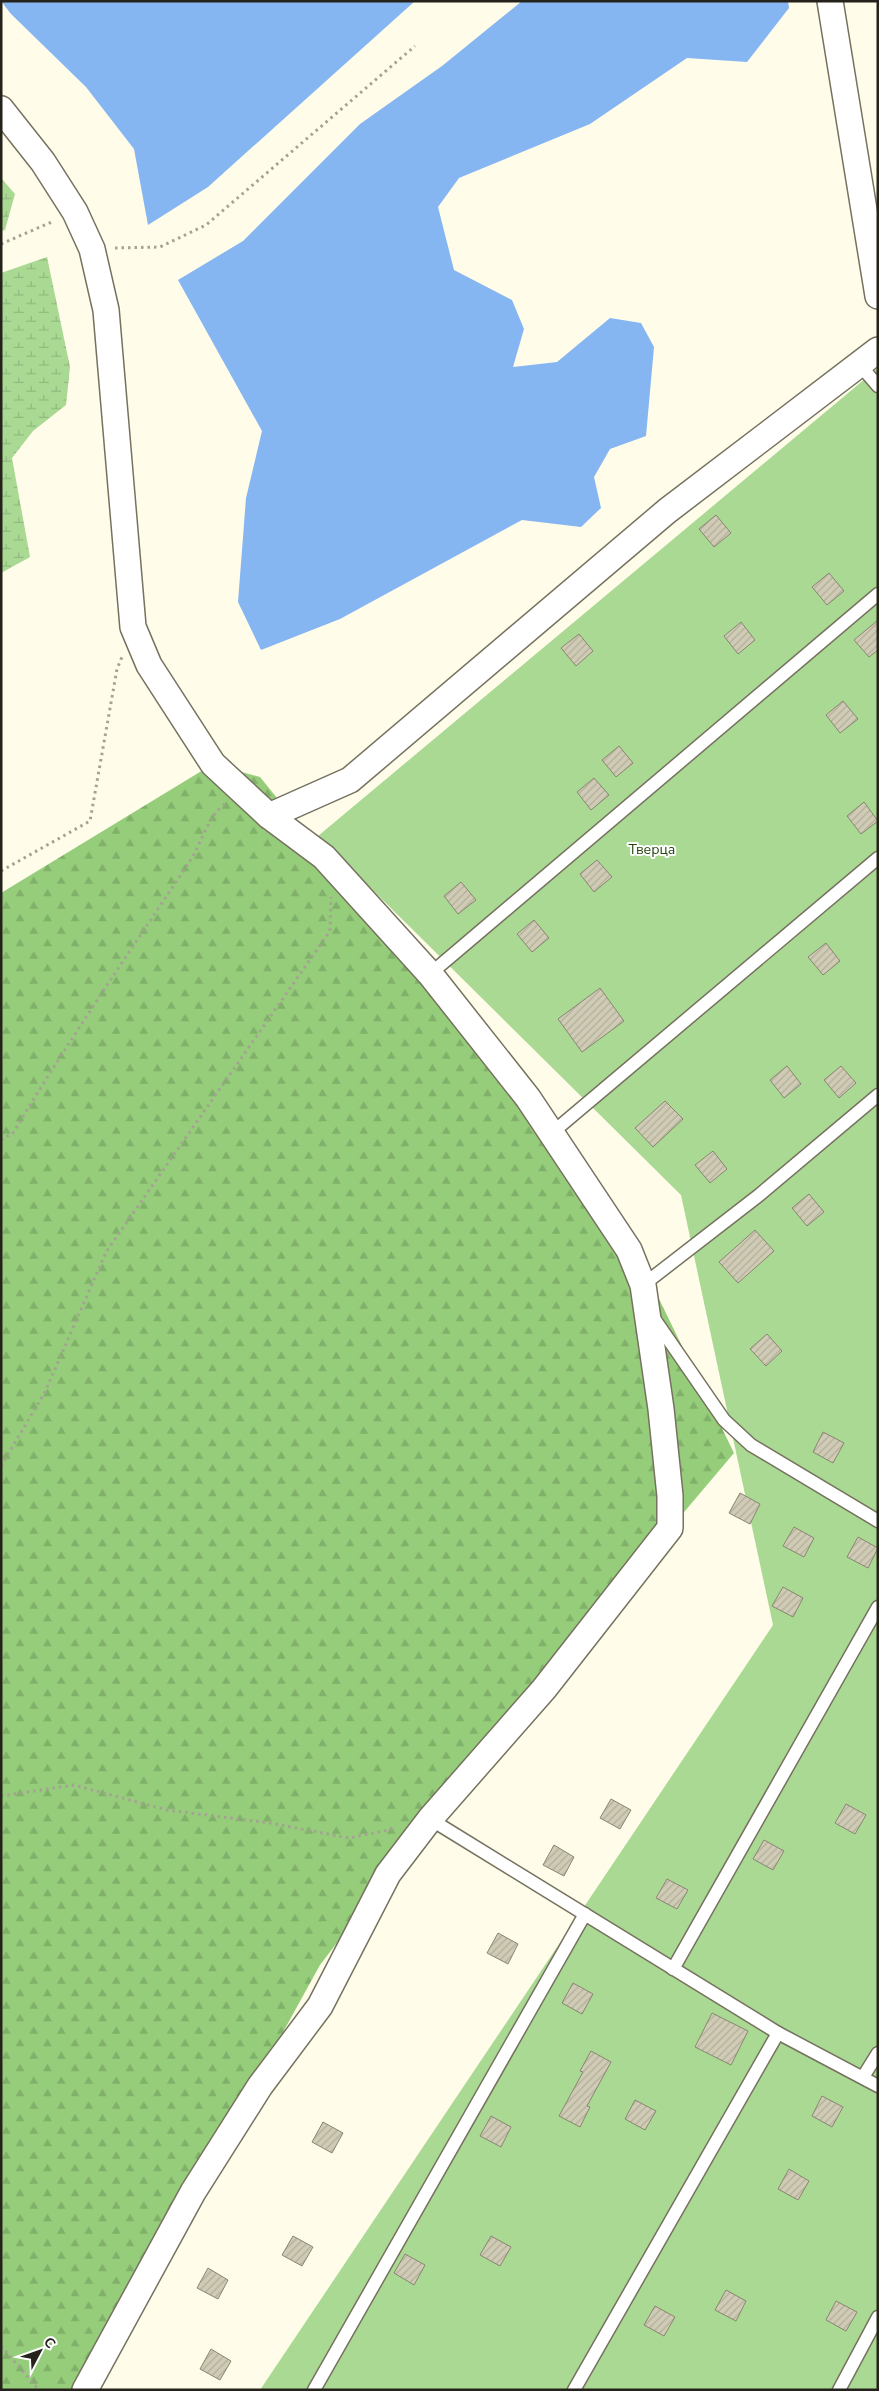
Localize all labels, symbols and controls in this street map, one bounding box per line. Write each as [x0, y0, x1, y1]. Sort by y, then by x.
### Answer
park label: Тверца [629, 840, 675, 859]
north arrow [15, 2326, 65, 2376]
text: С [39, 2333, 60, 2353]

